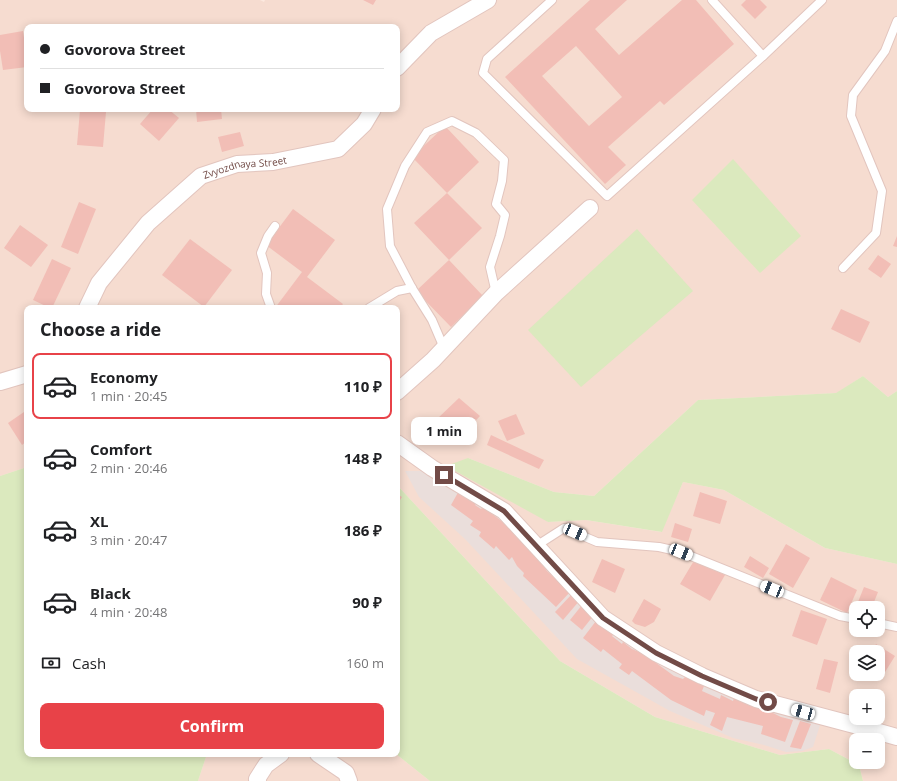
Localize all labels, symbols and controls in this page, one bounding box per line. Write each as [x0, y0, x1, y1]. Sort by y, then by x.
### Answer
text: Govorova Street [64, 39, 185, 59]
text: Govorova Street [64, 78, 185, 98]
street label: Zvyozdnaya Street [201, 152, 288, 182]
text: Choose a ride [40, 317, 161, 341]
text: Economy [90, 367, 158, 387]
icon: car [42, 368, 78, 404]
text: 110 ₽ [344, 376, 382, 396]
text: 1 min · 20:45 [90, 387, 167, 405]
callout: 1 min [411, 417, 477, 445]
text: 1 min [426, 422, 462, 440]
text: Comfort [90, 439, 152, 459]
icon: car [42, 440, 78, 476]
text: 148 ₽ [344, 448, 382, 468]
text: 2 min · 20:46 [90, 459, 167, 477]
route end [435, 466, 453, 484]
text: XL [90, 511, 108, 531]
icon: car [42, 512, 78, 548]
text: 186 ₽ [344, 520, 382, 540]
car [562, 522, 588, 542]
text: 3 min · 20:47 [90, 531, 167, 549]
car [668, 542, 694, 562]
car [759, 579, 785, 599]
text: Black [90, 583, 131, 603]
icon: car [42, 584, 78, 620]
text: 90 ₽ [352, 592, 382, 612]
map controls [849, 601, 885, 769]
button: locate [849, 601, 885, 637]
text: 4 min · 20:48 [90, 603, 167, 621]
button: layers [849, 645, 885, 681]
icon: cash [40, 652, 62, 674]
text: Cash [72, 653, 106, 673]
text: 160 m [346, 654, 384, 672]
button: + [849, 689, 885, 725]
route start [759, 693, 777, 711]
button: Confirm [40, 703, 384, 749]
car [790, 703, 816, 721]
button: − [849, 733, 885, 769]

